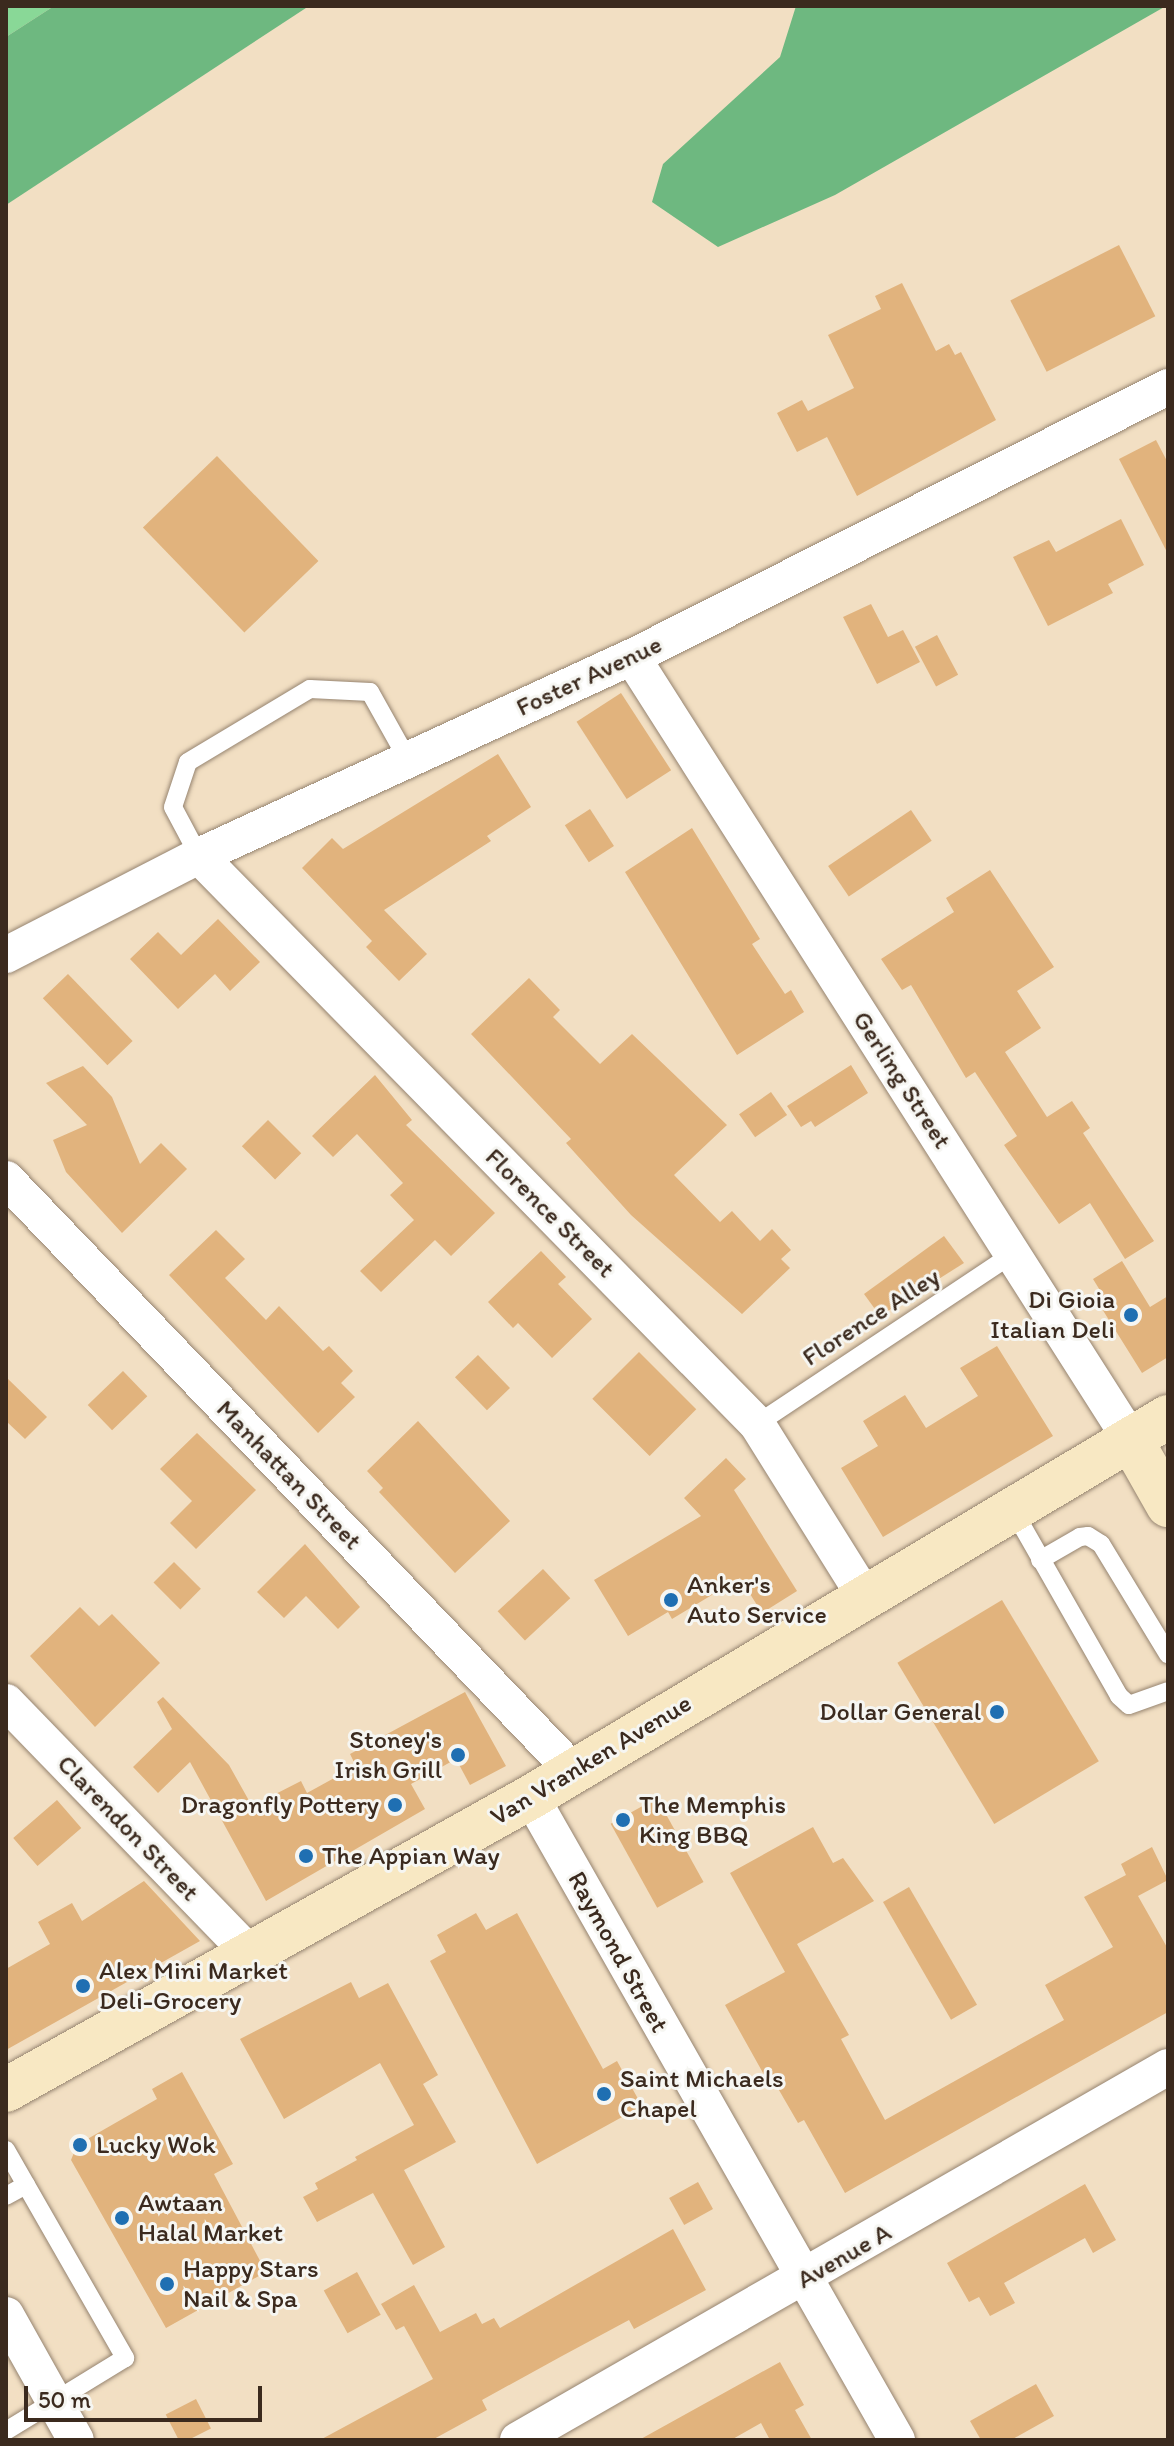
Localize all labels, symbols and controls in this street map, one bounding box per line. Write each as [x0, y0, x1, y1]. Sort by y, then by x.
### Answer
street label: Foster Avenue [511, 629, 667, 723]
street label: Gerling Street [846, 1006, 958, 1154]
street label: Florence Street [479, 1142, 621, 1284]
street label: Florence Alley [796, 1261, 946, 1373]
place label: Di Gioia Italian Deli [990, 1284, 1115, 1346]
marker: Di Gioia Italian Deli [1122, 1306, 1140, 1324]
street label: Manhattan Street [210, 1394, 368, 1556]
place label: Anker's Auto Service [687, 1569, 827, 1630]
marker: Anker's Auto Service [662, 1591, 680, 1609]
street label: Van Vranken Avenue [485, 1688, 697, 1832]
place label: Dollar General [819, 1696, 981, 1728]
marker: Dollar General [988, 1703, 1006, 1721]
place label: Stoney's Irish Grill [334, 1724, 442, 1786]
marker: Stoney's Irish Grill [449, 1746, 467, 1764]
street label: Clarendon Street [51, 1749, 205, 1907]
place label: Dragonfly Pottery [181, 1789, 379, 1821]
place label: The Memphis King BBQ [639, 1789, 785, 1850]
marker: Dragonfly Pottery [386, 1796, 404, 1814]
marker: The Memphis King BBQ [614, 1811, 632, 1829]
place label: The Appian Way [322, 1840, 499, 1872]
marker: The Appian Way [297, 1847, 315, 1865]
street label: Raymond Street [561, 1866, 675, 2038]
place label: Alex Mini Market Deli-Grocery [99, 1955, 287, 2016]
marker: Alex Mini Market Deli-Grocery [74, 1977, 92, 1995]
place label: Saint Michaels Chapel [620, 2063, 782, 2124]
marker: Saint Michaels Chapel [595, 2085, 613, 2103]
place label: Lucky Wok [96, 2129, 215, 2161]
marker: Lucky Wok [71, 2136, 89, 2154]
place label: Awtaan Halal Market [138, 2187, 283, 2248]
marker: Awtaan Halal Market [113, 2209, 131, 2227]
street label: Avenue A [791, 2217, 897, 2295]
place label: Happy Stars Nail & Spa [183, 2253, 319, 2314]
marker: Happy Stars Nail & Spa [158, 2275, 176, 2293]
scale bar [28, 2370, 266, 2420]
text: 50 m [38, 2385, 91, 2414]

